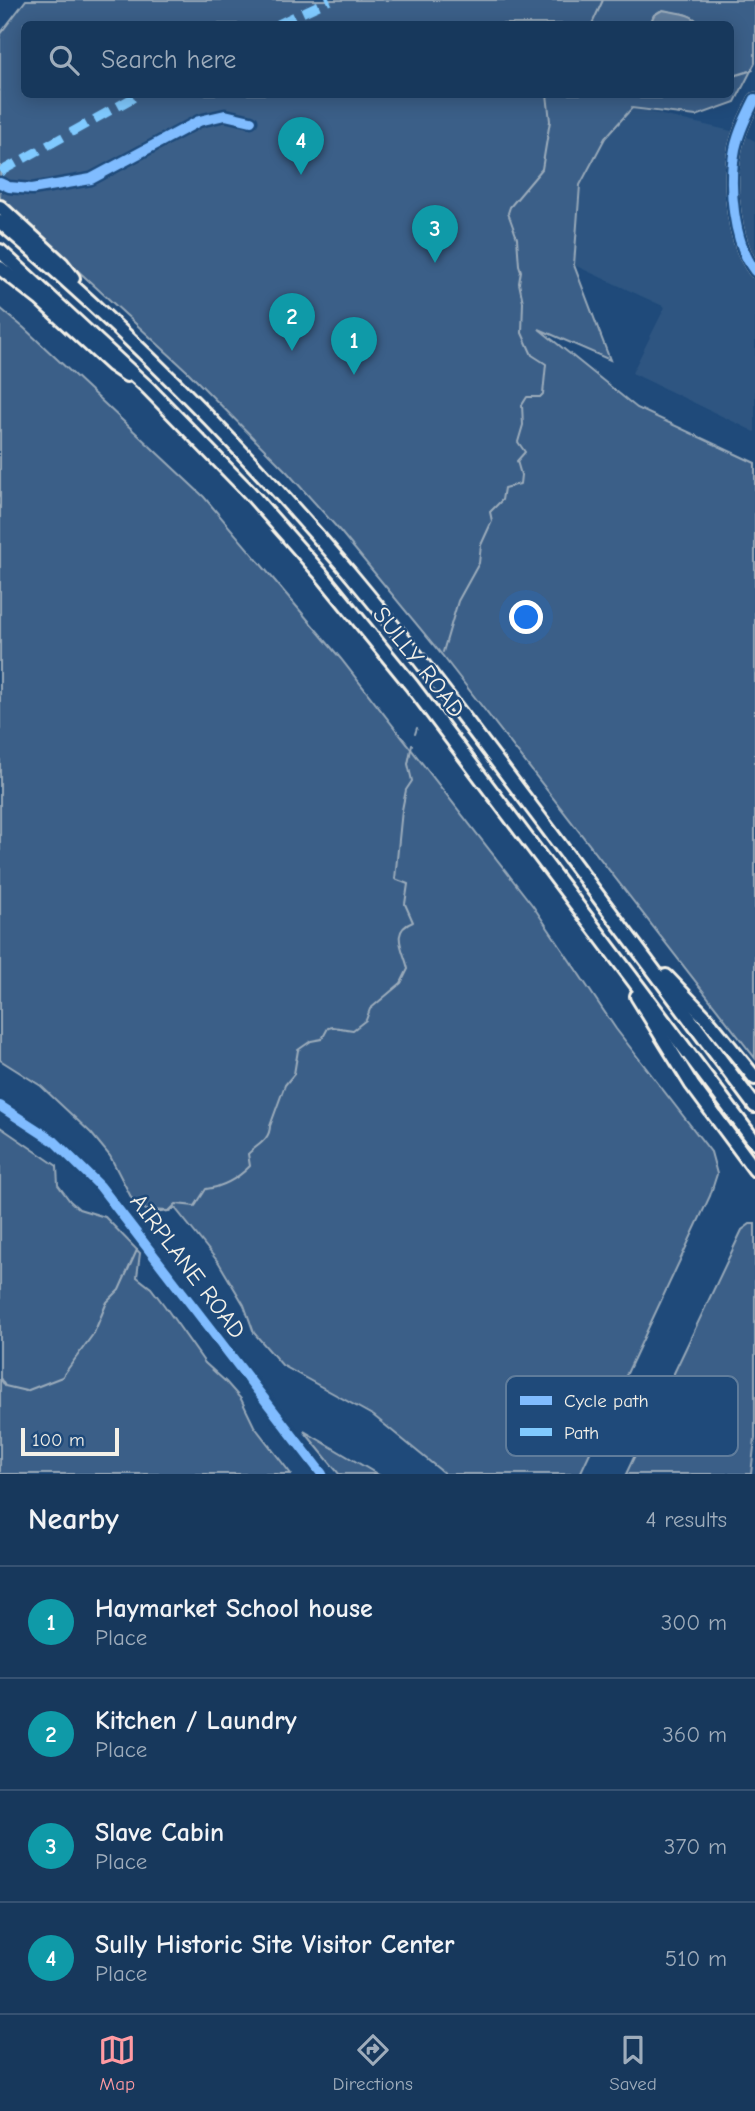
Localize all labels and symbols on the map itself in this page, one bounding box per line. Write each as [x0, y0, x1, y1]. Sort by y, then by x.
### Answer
pin: 4 [278, 117, 324, 175]
pin: 3 [412, 205, 458, 263]
pin: 2 [269, 293, 315, 351]
pin: 1 [331, 317, 377, 375]
your location [509, 600, 543, 634]
street label: SULLY ROAD [367, 601, 471, 723]
street label: AIRPLANE ROAD [124, 1188, 252, 1344]
legend [506, 1376, 738, 1456]
text: Cycle path [564, 1390, 649, 1412]
text: Path [564, 1422, 599, 1444]
scale bar [21, 1425, 119, 1457]

